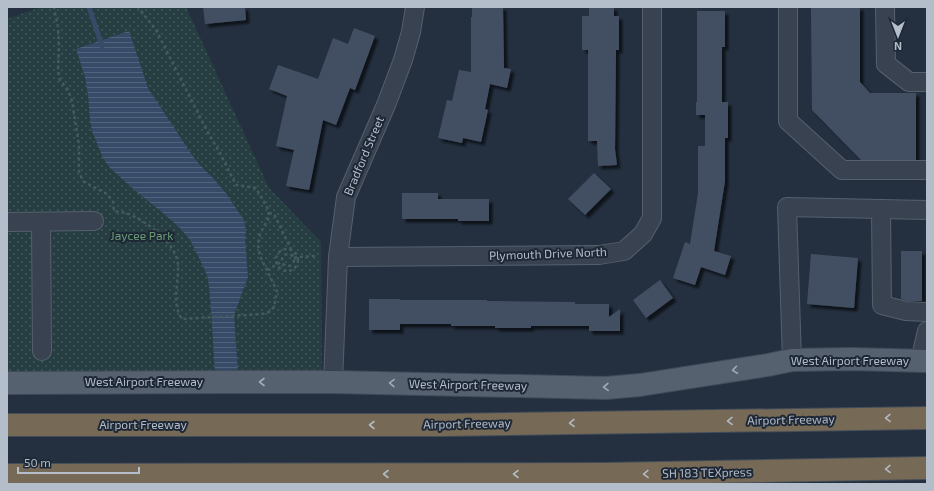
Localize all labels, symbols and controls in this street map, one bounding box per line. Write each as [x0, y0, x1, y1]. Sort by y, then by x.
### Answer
north arrow [878, 16, 918, 56]
text: N [894, 40, 902, 53]
street label: Bradford Street [340, 114, 386, 197]
park label: Jaycee Park [111, 228, 173, 242]
street label: Plymouth Drive North [489, 244, 607, 262]
street label: West Airport Freeway [791, 353, 910, 367]
one-way arrow [732, 365, 738, 374]
street label: West Airport Freeway [85, 374, 204, 388]
street label: West Airport Freeway [409, 376, 528, 392]
one-way arrow [259, 378, 265, 386]
one-way arrow [389, 379, 395, 387]
one-way arrow [603, 383, 609, 392]
street label: Airport Freeway [747, 411, 836, 427]
one-way arrow [885, 414, 891, 422]
street label: Airport Freeway [423, 415, 512, 431]
street label: Airport Freeway [99, 417, 187, 431]
one-way arrow [727, 417, 733, 425]
one-way arrow [569, 419, 575, 427]
one-way arrow [369, 421, 375, 429]
scale bar [18, 449, 139, 475]
text: 50 m [24, 455, 51, 469]
street label: SH 183 TEXpress [662, 464, 752, 480]
one-way arrow [885, 465, 891, 473]
one-way arrow [383, 470, 389, 478]
one-way arrow [513, 470, 519, 478]
one-way arrow [643, 470, 649, 478]

